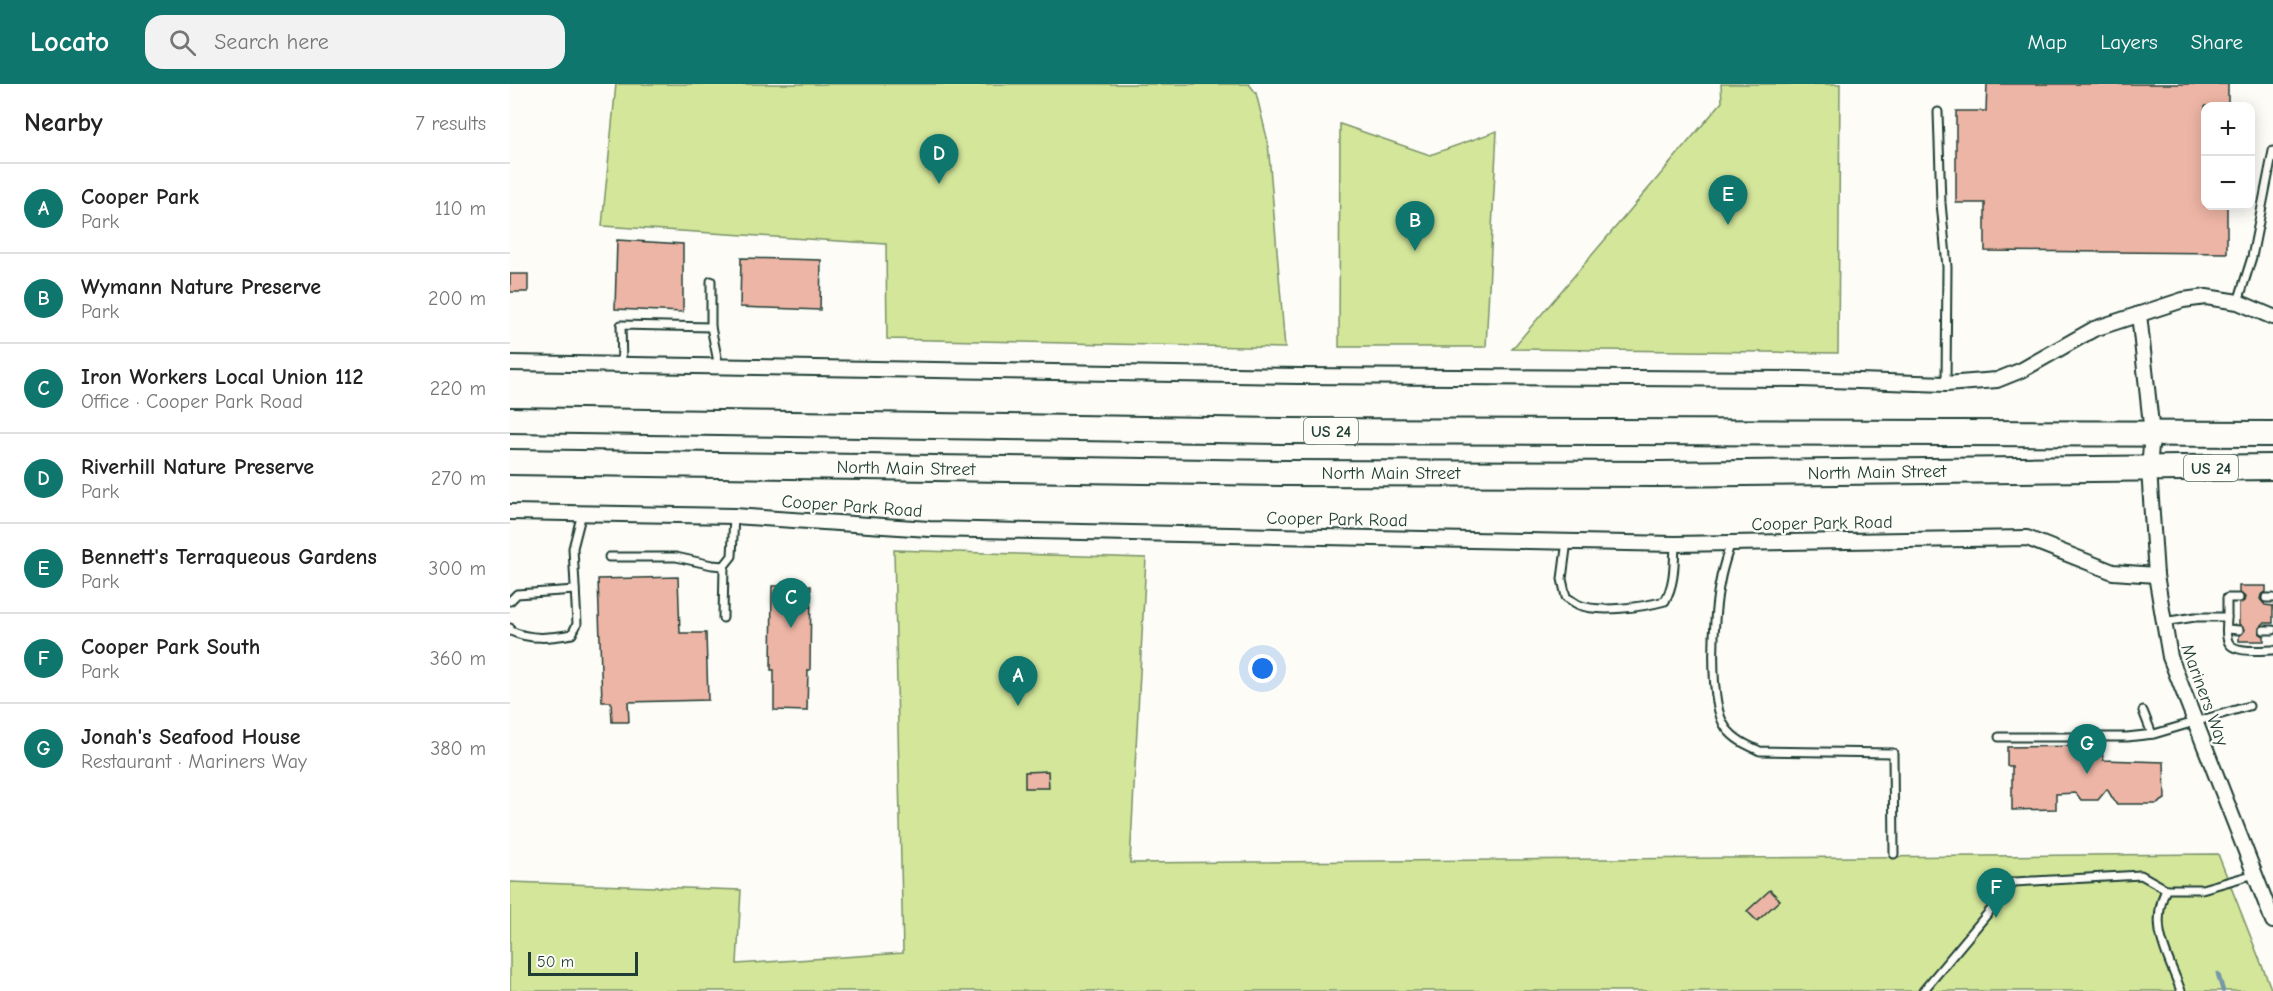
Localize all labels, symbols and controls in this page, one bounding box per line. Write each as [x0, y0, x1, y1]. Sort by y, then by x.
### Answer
search box [145, 15, 565, 69]
text: Locato [30, 26, 109, 58]
icon: search [166, 26, 199, 59]
text: Search here [214, 29, 329, 55]
text: Map [2028, 30, 2067, 54]
text: Layers [2100, 30, 2158, 54]
text: Share [2191, 30, 2243, 54]
map controls [2201, 102, 2255, 210]
button: + [2201, 102, 2255, 156]
text: Nearby [24, 108, 103, 138]
text: 7 results [415, 112, 486, 135]
pin: D [920, 135, 958, 184]
button: − [2201, 156, 2255, 210]
pin: E [1708, 176, 1748, 225]
text: Cooper Park [81, 184, 199, 210]
text: A [38, 197, 49, 220]
text: 110 m [435, 197, 486, 220]
pin: B [1396, 202, 1434, 251]
text: Park [81, 210, 119, 233]
text: Wymann Nature Preserve [81, 274, 321, 300]
text: B [37, 287, 50, 310]
text: 200 m [428, 287, 486, 310]
text: Park [81, 300, 119, 323]
text: Iron Workers Local Union 112 [81, 364, 363, 390]
text: C [37, 377, 50, 400]
text: 220 m [430, 377, 486, 400]
text: Office · Cooper Park Road [81, 390, 303, 413]
road number: US 24 [1304, 418, 1358, 444]
text: Riverhill Nature Preserve [81, 454, 314, 480]
road number: US 24 [2184, 455, 2238, 481]
street label: North Main Street [836, 457, 976, 480]
street label: North Main Street [1807, 461, 1947, 484]
street label: North Main Street [1322, 463, 1461, 484]
text: D [37, 467, 50, 490]
text: 270 m [431, 467, 486, 490]
text: Park [81, 480, 119, 503]
street label: Cooper Park Road [781, 491, 923, 522]
street label: Cooper Park Road [1266, 508, 1408, 531]
street label: Cooper Park Road [1751, 512, 1893, 535]
text: Bennett's Terraqueous Gardens [81, 544, 377, 570]
text: E [38, 557, 49, 580]
text: 300 m [428, 557, 486, 580]
text: Park [81, 570, 119, 593]
pin: C [772, 578, 810, 628]
text: Cooper Park South [81, 634, 260, 660]
street label: Mariners Way [2176, 641, 2233, 750]
text: F [38, 647, 49, 670]
text: 360 m [430, 647, 486, 670]
your location [1248, 654, 1277, 683]
pin: A [998, 656, 1038, 706]
text: Park [81, 660, 119, 683]
text: Jonah's Seafood House [81, 724, 301, 750]
pin: G [2068, 724, 2106, 774]
text: G [36, 737, 51, 760]
text: 380 m [430, 737, 486, 760]
text: Restaurant · Mariners Way [81, 750, 307, 773]
pin: F [1976, 868, 2016, 918]
scale bar [528, 949, 638, 976]
text: 50 m [537, 953, 574, 971]

